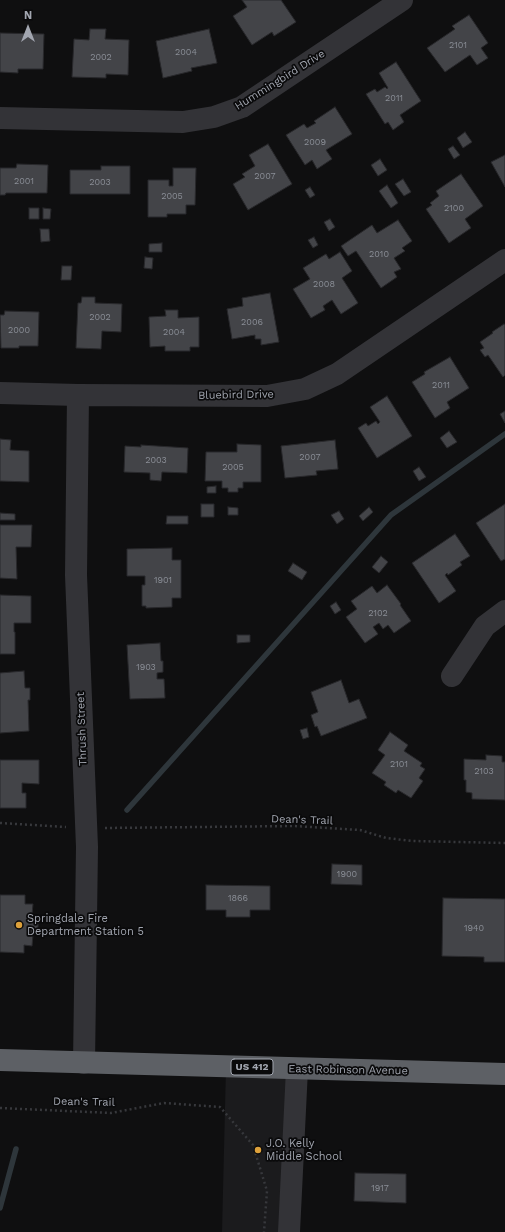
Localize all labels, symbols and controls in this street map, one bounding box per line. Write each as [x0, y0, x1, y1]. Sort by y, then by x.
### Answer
north arrow [8, 8, 48, 48]
text: N [24, 9, 32, 22]
house number: 2101 [449, 40, 467, 50]
house number: 2004 [175, 47, 197, 57]
street label: Hummingbird Drive [233, 47, 327, 113]
house number: 2002 [90, 52, 112, 62]
house number: 2011 [385, 93, 403, 103]
house number: 2009 [304, 137, 326, 147]
house number: 2007 [254, 171, 276, 181]
house number: 2001 [14, 176, 34, 186]
house number: 2003 [89, 177, 111, 187]
house number: 2005 [161, 191, 183, 201]
house number: 2100 [444, 203, 464, 213]
house number: 2010 [369, 249, 389, 259]
house number: 2008 [313, 279, 335, 289]
house number: 2002 [89, 312, 111, 322]
house number: 2006 [241, 317, 263, 327]
house number: 2000 [8, 325, 30, 335]
house number: 2004 [163, 327, 185, 337]
house number: 2011 [432, 380, 450, 390]
street label: Bluebird Drive [198, 388, 274, 402]
house number: 2007 [299, 452, 321, 462]
house number: 2003 [145, 455, 167, 465]
house number: 2005 [222, 462, 244, 472]
house number: 1901 [154, 575, 172, 585]
house number: 2102 [368, 608, 388, 618]
house number: 1903 [136, 662, 156, 672]
street label: Thrush Street [74, 692, 90, 766]
house number: 2101 [390, 759, 408, 769]
house number: 2103 [474, 766, 494, 776]
street label: Dean's Trail [271, 812, 333, 828]
house number: 1900 [337, 869, 357, 879]
house number: 1866 [228, 893, 248, 903]
place label: Springdale Fire Department Station 5 [27, 912, 144, 938]
marker: Springdale Fire Department Station 5 [14, 920, 24, 930]
house number: 1940 [464, 923, 484, 933]
road number: US 412 [231, 1059, 273, 1075]
street label: East Robinson Avenue [288, 1062, 408, 1078]
street label: Dean's Trail [53, 1095, 115, 1109]
place label: J.O. Kelly Middle School [266, 1137, 342, 1163]
marker: J.O. Kelly Middle School [253, 1145, 263, 1155]
house number: 1917 [371, 1183, 389, 1193]

